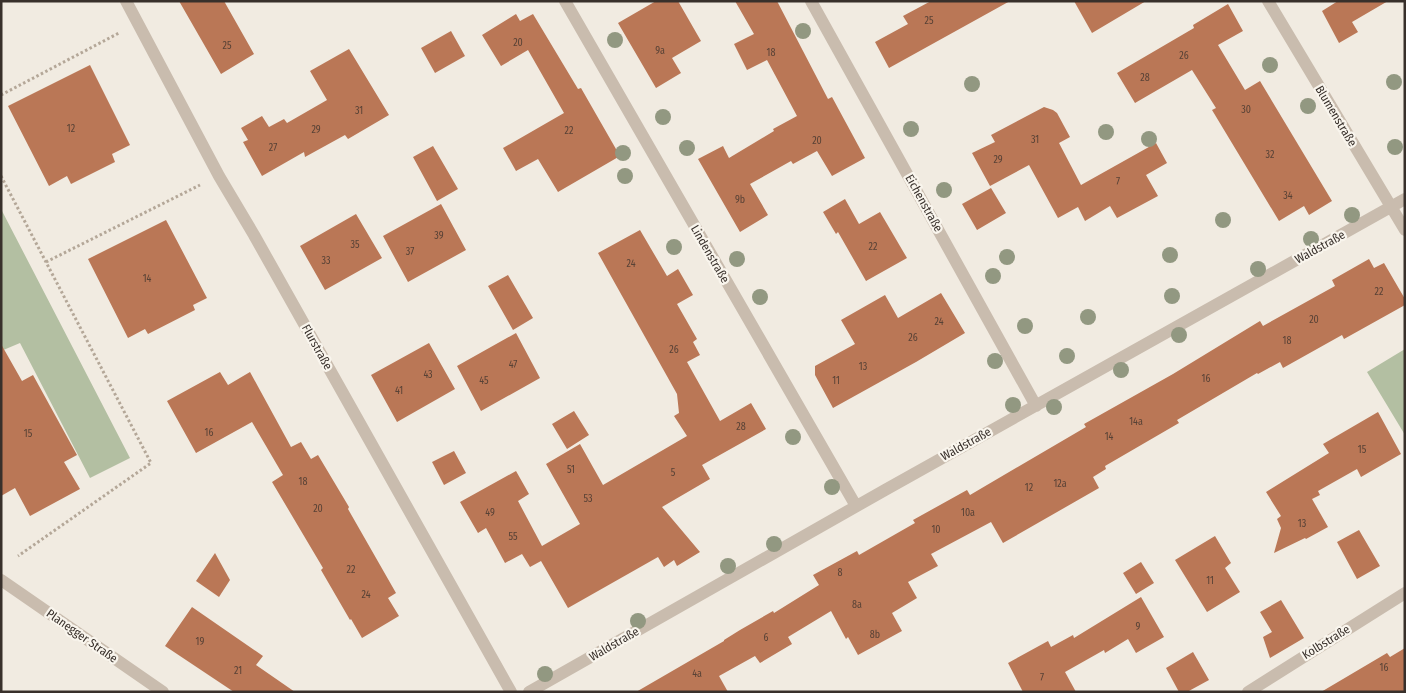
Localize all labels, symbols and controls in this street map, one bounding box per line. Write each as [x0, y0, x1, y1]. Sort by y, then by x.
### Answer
house number: 25 [925, 15, 934, 27]
house number: 20 [513, 37, 523, 49]
house number: 25 [223, 40, 232, 52]
house number: 9a [655, 45, 665, 57]
house number: 18 [767, 47, 775, 59]
house number: 26 [1179, 50, 1189, 62]
house number: 28 [1140, 72, 1150, 84]
street label: Blumenstraße [1312, 83, 1360, 149]
house number: 30 [1241, 104, 1251, 116]
house number: 31 [355, 105, 363, 117]
house number: 12 [67, 123, 76, 135]
house number: 29 [311, 124, 321, 136]
house number: 22 [565, 125, 574, 137]
house number: 31 [1031, 134, 1039, 146]
house number: 20 [812, 135, 822, 147]
house number: 27 [269, 142, 277, 154]
house number: 32 [1266, 149, 1275, 161]
house number: 29 [993, 154, 1003, 166]
street label: Eichenstraße [902, 172, 946, 234]
house number: 7 [1116, 176, 1120, 188]
house number: 34 [1283, 190, 1293, 202]
house number: 9b [735, 194, 745, 206]
street label: Lindenstraße [688, 223, 732, 285]
street label: Waldstraße [1293, 228, 1348, 266]
house number: 39 [434, 230, 444, 242]
house number: 35 [350, 239, 360, 251]
house number: 22 [869, 241, 878, 253]
house number: 37 [406, 246, 414, 258]
house number: 33 [321, 255, 331, 267]
house number: 24 [626, 258, 636, 270]
house number: 14 [143, 273, 152, 285]
house number: 22 [1375, 286, 1384, 298]
house number: 20 [1309, 314, 1319, 326]
house number: 24 [934, 316, 944, 328]
street label: Flurstraße [299, 322, 335, 372]
house number: 26 [908, 332, 918, 344]
house number: 18 [1283, 335, 1291, 347]
house number: 26 [669, 344, 679, 356]
house number: 47 [509, 359, 517, 371]
house number: 13 [859, 361, 868, 373]
house number: 43 [423, 369, 433, 381]
house number: 16 [1202, 373, 1210, 385]
house number: 45 [479, 375, 489, 387]
house number: 11 [832, 375, 840, 387]
house number: 41 [395, 385, 403, 397]
house number: 14a [1129, 416, 1143, 428]
house number: 28 [736, 421, 746, 433]
street label: Waldstraße [939, 425, 994, 463]
house number: 16 [205, 427, 213, 439]
house number: 15 [24, 428, 33, 440]
house number: 14 [1105, 431, 1114, 443]
house number: 15 [1358, 444, 1367, 456]
house number: 51 [567, 464, 575, 476]
house number: 5 [671, 467, 676, 479]
house number: 18 [299, 476, 307, 488]
house number: 12a [1053, 478, 1067, 490]
house number: 12 [1025, 482, 1034, 494]
house number: 53 [583, 493, 593, 505]
house number: 20 [313, 503, 323, 515]
house number: 49 [485, 507, 495, 519]
house number: 10a [961, 507, 975, 519]
house number: 13 [1298, 518, 1307, 530]
house number: 10 [931, 524, 941, 536]
house number: 55 [508, 531, 518, 543]
house number: 22 [347, 564, 356, 576]
house number: 8 [838, 567, 843, 579]
house number: 11 [1206, 575, 1214, 587]
house number: 24 [361, 589, 371, 601]
house number: 8a [852, 599, 862, 611]
street label: Planegger Straße [44, 606, 120, 666]
house number: 9 [1136, 621, 1141, 633]
street label: Kolbstraße [1300, 622, 1352, 662]
street label: Waldstraße [587, 624, 641, 664]
house number: 8b [870, 629, 880, 641]
house number: 6 [764, 632, 769, 644]
house number: 19 [196, 636, 205, 648]
house number: 16 [1380, 662, 1388, 674]
house number: 21 [234, 665, 242, 677]
house number: 4a [692, 668, 702, 680]
house number: 7 [1040, 672, 1044, 684]

